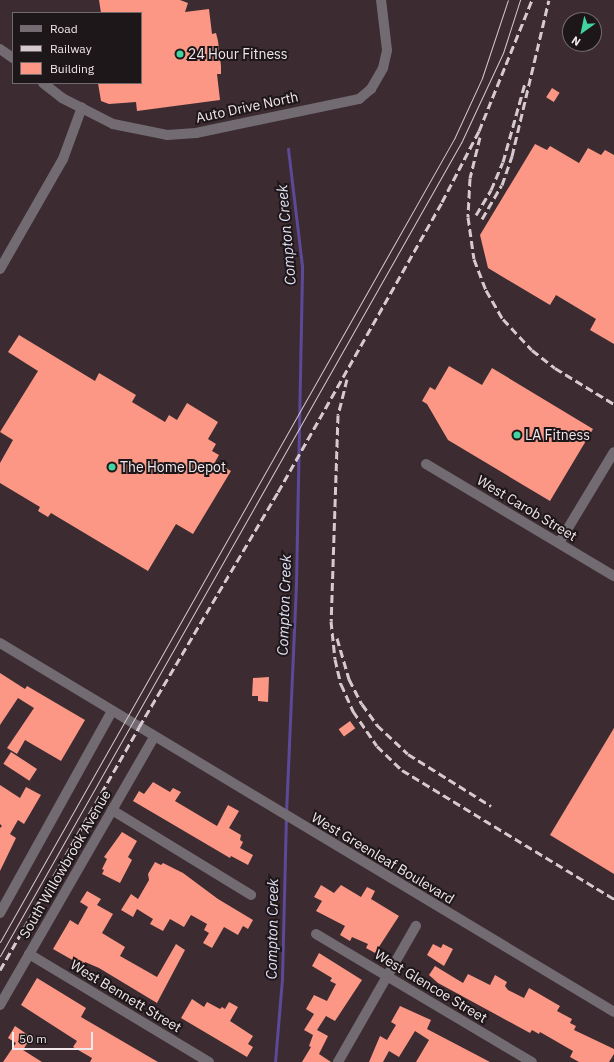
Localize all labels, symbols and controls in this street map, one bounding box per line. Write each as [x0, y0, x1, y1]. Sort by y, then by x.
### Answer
legend [12, 12, 142, 84]
north arrow [562, 12, 602, 52]
text: Road [50, 21, 78, 36]
text: N [569, 33, 583, 49]
text: Railway [50, 41, 92, 56]
place label: 24 Hour Fitness [188, 46, 288, 62]
marker: 24 Hour Fitness [175, 49, 185, 59]
text: Building [50, 61, 94, 76]
street label: Auto Drive North [194, 88, 300, 126]
water label: Compton Creek [273, 184, 299, 286]
place label: LA Fitness [525, 427, 590, 443]
marker: LA Fitness [512, 430, 522, 440]
place label: The Home Depot [120, 459, 226, 475]
marker: The Home Depot [107, 462, 117, 472]
street label: West Carob Street [474, 471, 580, 545]
water label: Compton Creek [273, 554, 295, 656]
street label: South Willowbrook Avenue [16, 787, 114, 941]
street label: West Greenleaf Boulevard [309, 809, 457, 907]
water label: Compton Creek [262, 878, 282, 980]
street label: West Glencoe Street [372, 946, 490, 1026]
street label: West Bennett Street [67, 956, 185, 1036]
scale bar [14, 1024, 95, 1050]
text: 50 m [19, 1031, 47, 1046]

